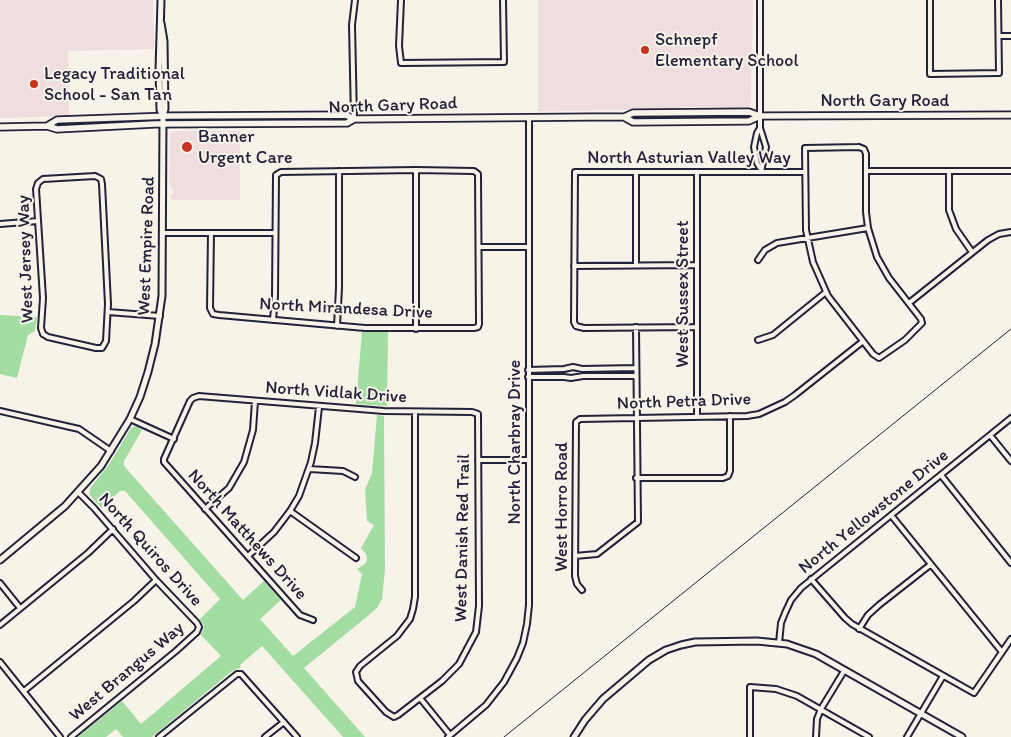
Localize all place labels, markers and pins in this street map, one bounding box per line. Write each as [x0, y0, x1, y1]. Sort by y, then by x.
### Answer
place label: Schnepf Elementary School [655, 29, 799, 72]
marker: Schnepf Elementary School [639, 44, 651, 56]
place label: Legacy Traditional School - San Tan [44, 63, 185, 106]
marker: Legacy Traditional School - San Tan [28, 78, 40, 90]
place label: Banner Urgent Care [198, 126, 292, 168]
marker: Banner Urgent Care [180, 140, 194, 154]

